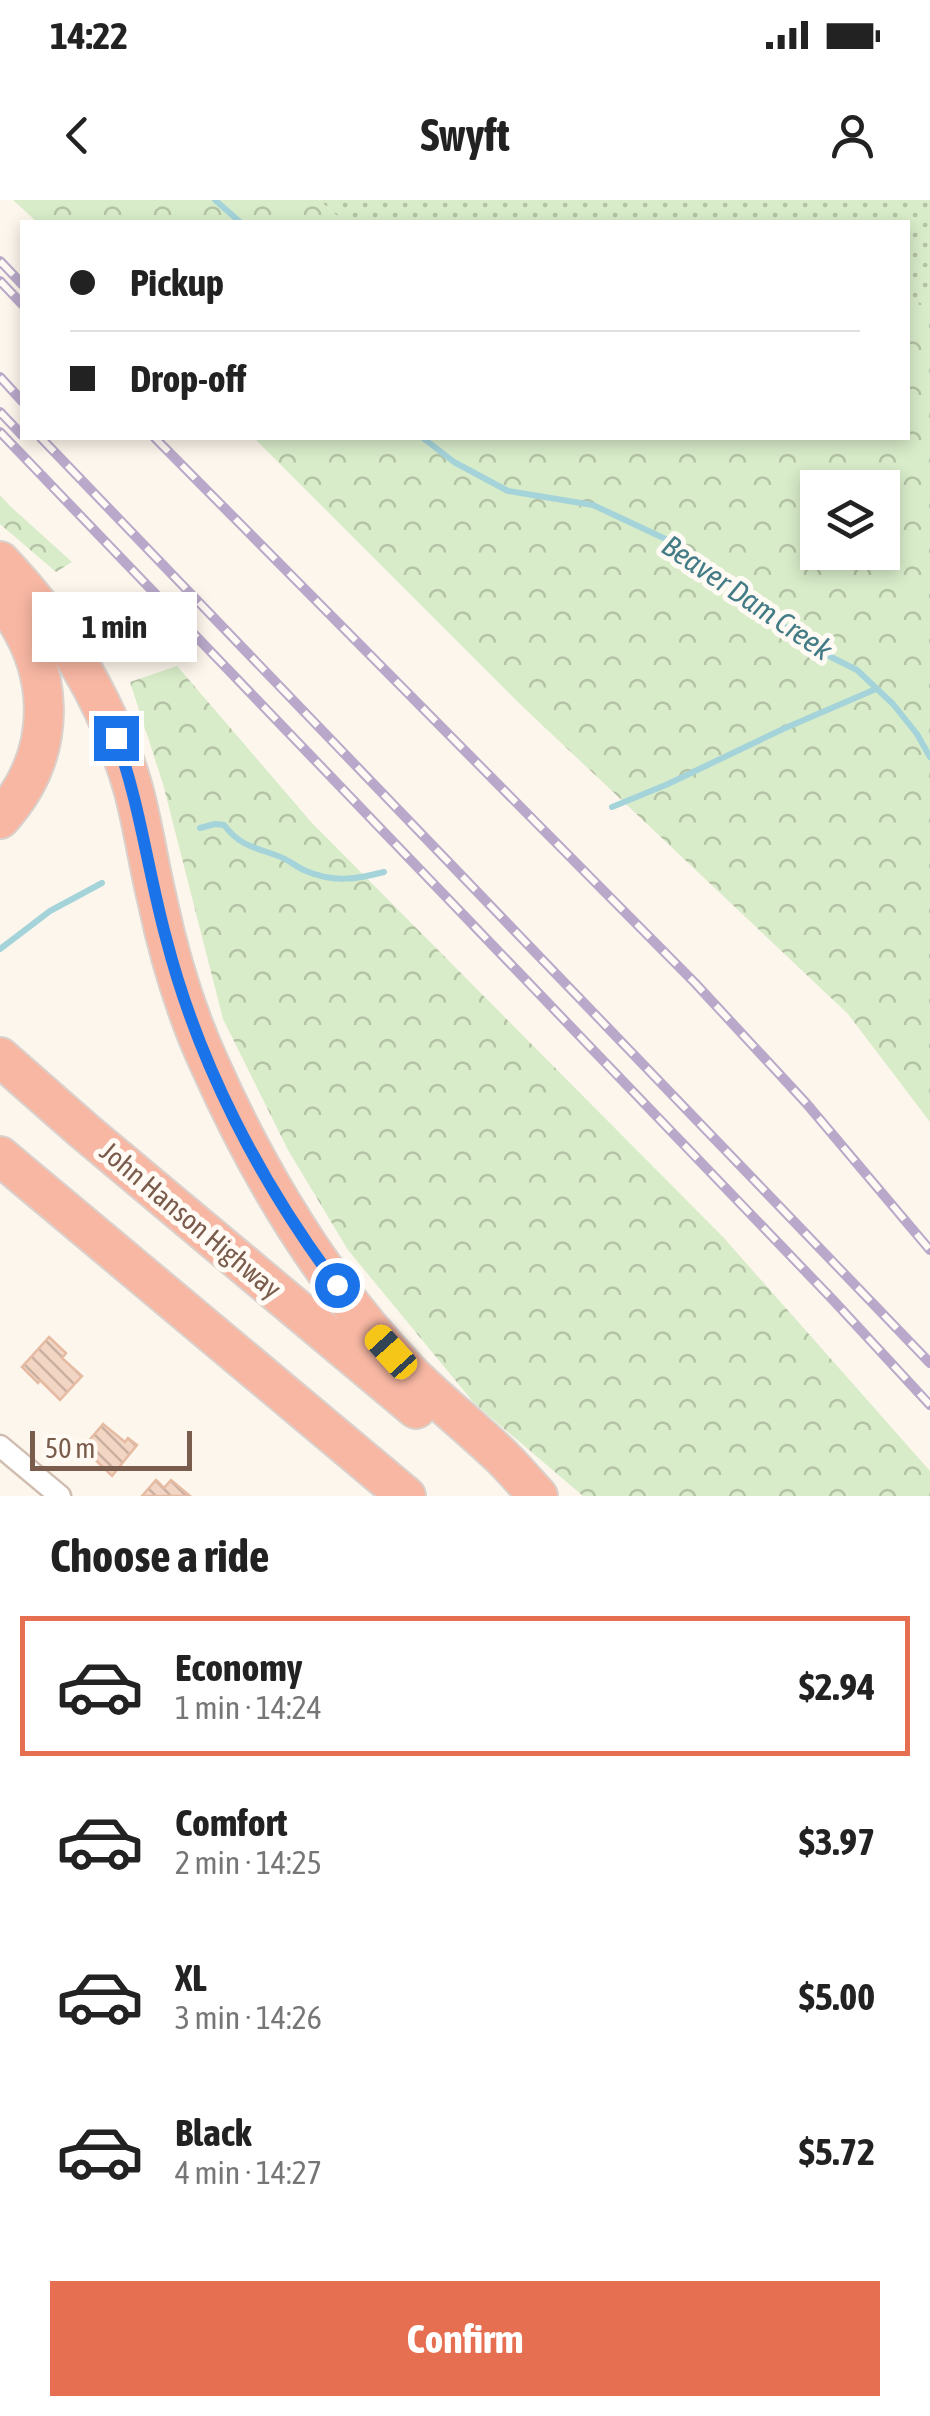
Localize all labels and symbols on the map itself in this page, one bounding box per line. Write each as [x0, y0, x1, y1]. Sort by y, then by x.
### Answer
water label: Beaver Dam Creek [656, 528, 840, 667]
callout: 1 min [34, 593, 198, 663]
route end [94, 716, 139, 761]
street label: John Hanson Highway [94, 1135, 288, 1305]
route start [315, 1263, 360, 1308]
car [360, 1320, 422, 1384]
scale bar [30, 1426, 192, 1470]

